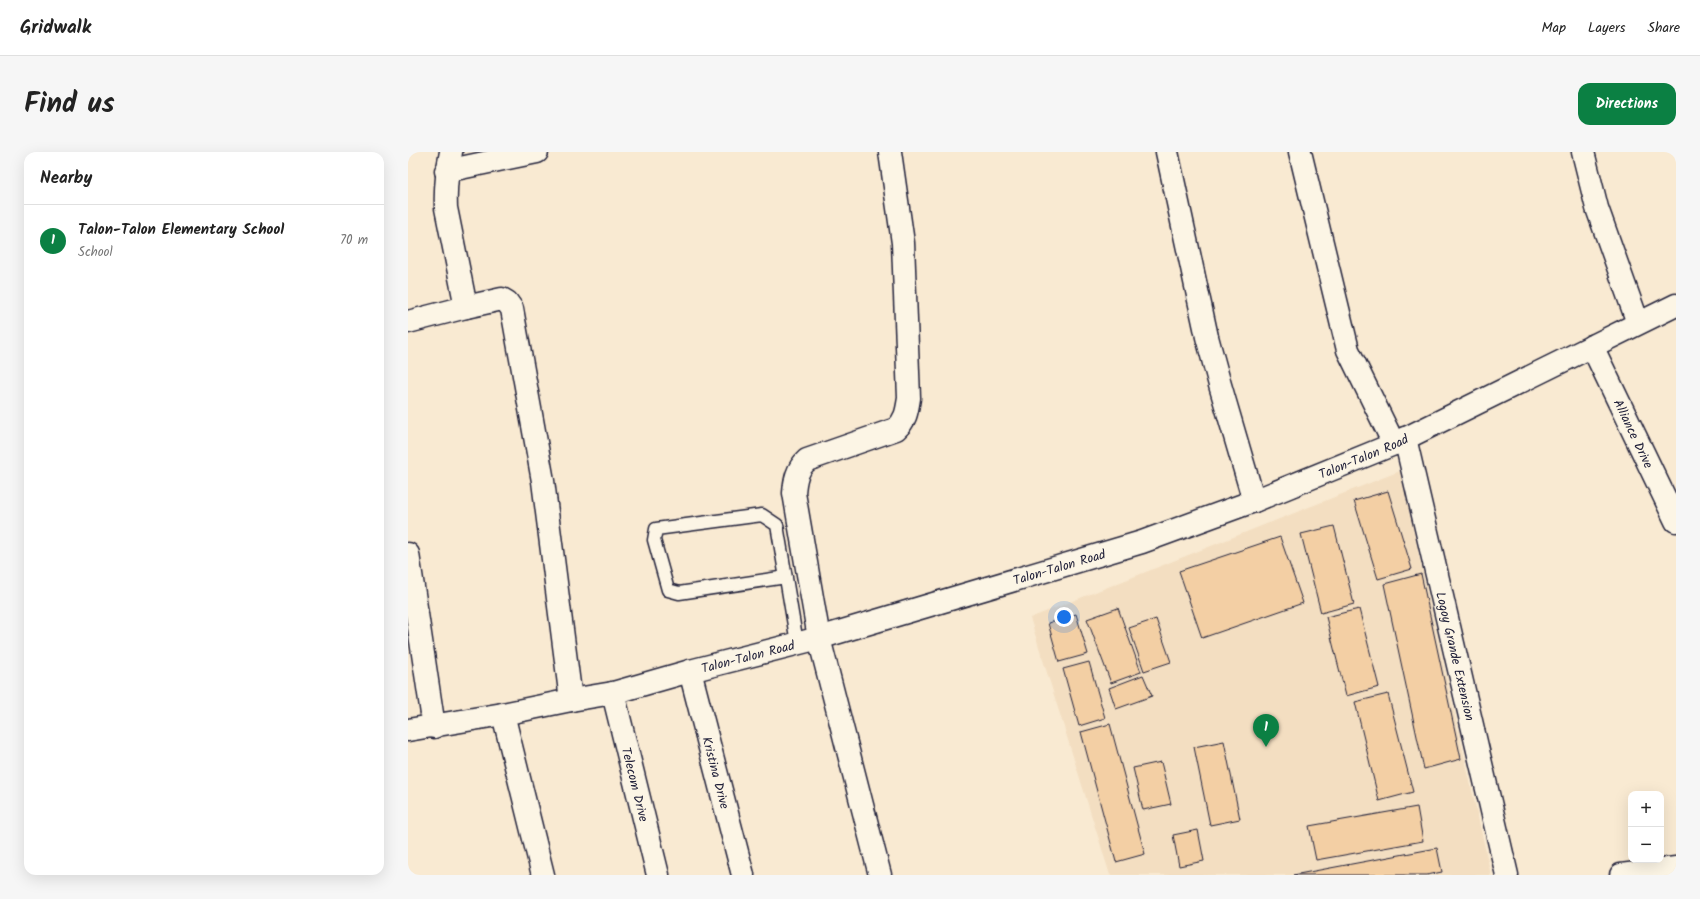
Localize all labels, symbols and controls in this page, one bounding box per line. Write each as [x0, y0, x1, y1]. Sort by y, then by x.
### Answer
text: Gridwalk [20, 13, 91, 43]
text: Map [1542, 17, 1566, 39]
text: Layers [1588, 17, 1626, 39]
text: Share [1648, 17, 1680, 39]
text: Find us [24, 82, 115, 127]
button: Directions [1578, 83, 1676, 125]
text: Nearby [40, 165, 92, 192]
text: Talon-Talon Elementary School [78, 218, 284, 242]
text: 1 [51, 230, 55, 251]
text: 70 m [340, 230, 368, 251]
text: School [78, 242, 113, 263]
street label: Alliance Drive [1607, 396, 1658, 472]
street label: Talon-Talon Road [1316, 429, 1413, 486]
street label: Talon-Talon Road [1011, 544, 1109, 592]
street label: Logoy Grande Extension [1429, 590, 1480, 723]
your location [1054, 607, 1074, 627]
street label: Talon-Talon Road [699, 636, 797, 680]
pin: 1 [1253, 714, 1279, 747]
street label: Kristina Drive [695, 734, 734, 812]
street label: Telecom Drive [615, 745, 653, 824]
map controls [1628, 791, 1664, 863]
button: + [1628, 791, 1664, 827]
button: − [1628, 827, 1664, 863]

